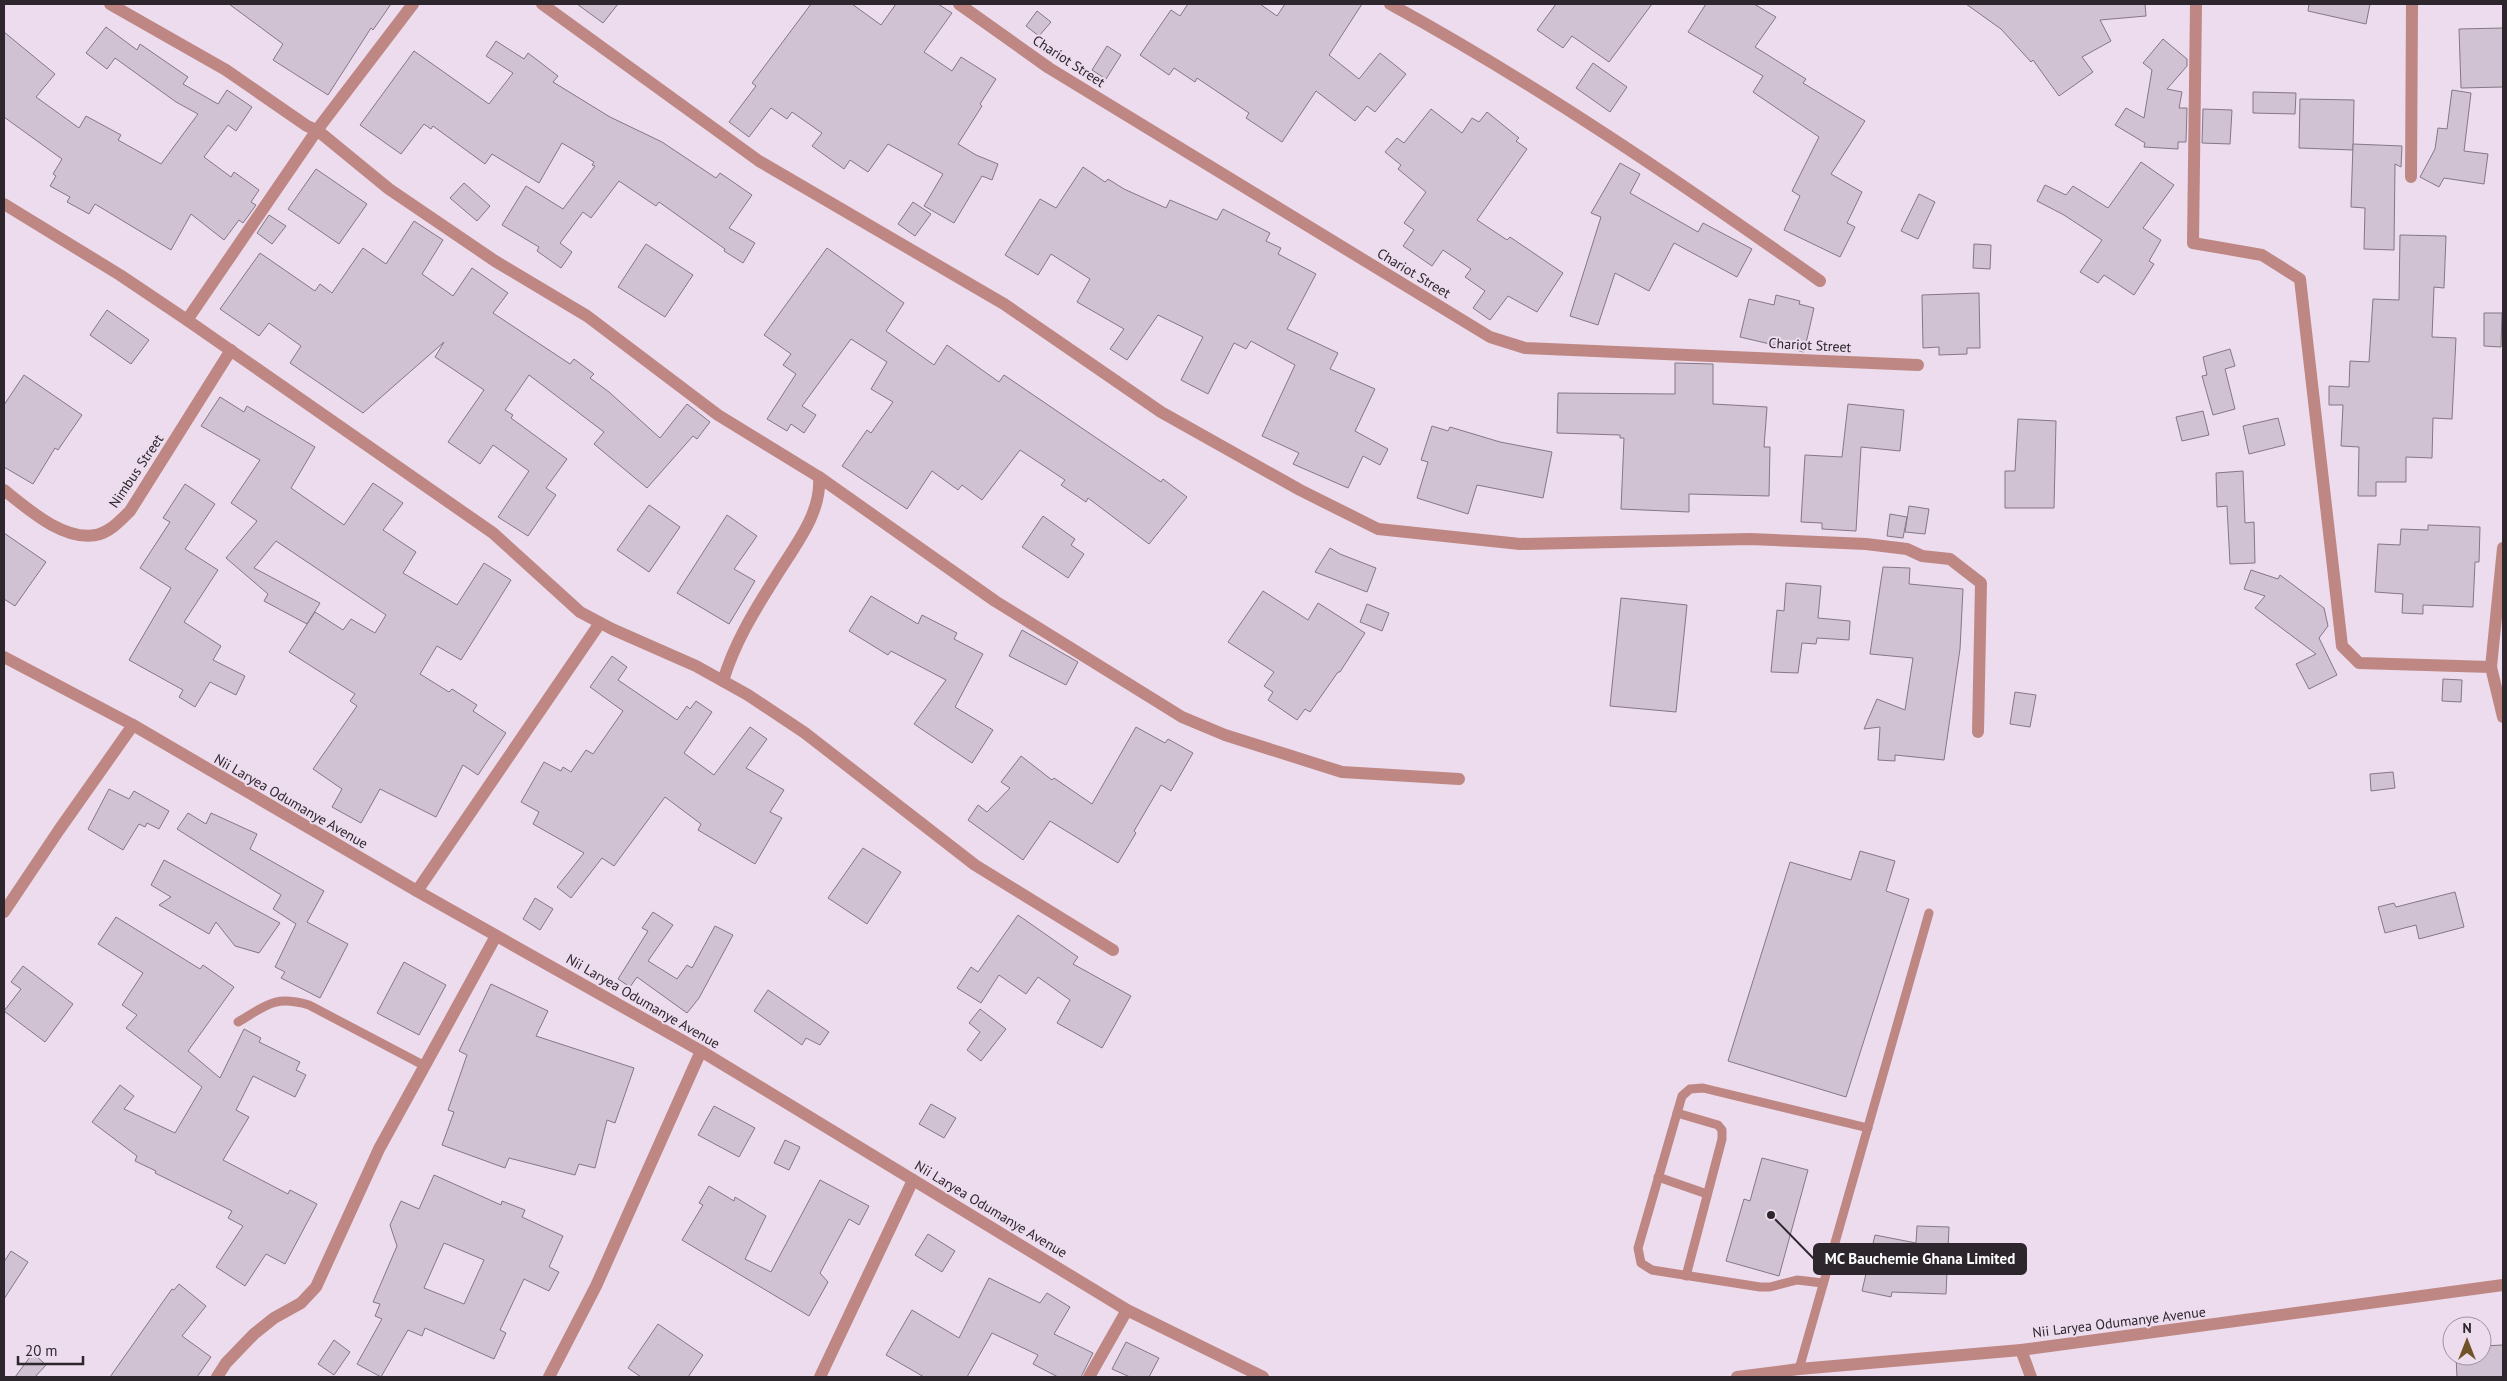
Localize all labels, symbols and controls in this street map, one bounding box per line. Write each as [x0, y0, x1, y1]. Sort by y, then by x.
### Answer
street label: Chariot Street [1029, 31, 1109, 91]
street label: Chariot Street [1374, 244, 1454, 302]
street label: Chariot Street [1768, 334, 1852, 356]
street label: Nimbus Street [105, 431, 167, 511]
street label: Nii Laryea Odumanye Avenue [211, 750, 371, 852]
street label: Nii Laryea Odumanye Avenue [563, 950, 723, 1052]
street label: Nii Laryea Odumanye Avenue [912, 1156, 1070, 1262]
callout: MC Bauchemie Ghana Limited [1814, 1244, 2026, 1274]
text: MC Bauchemie Ghana Limited [1825, 1249, 2015, 1268]
street label: Nii Laryea Odumanye Avenue [2031, 1302, 2207, 1342]
north arrow [2442, 1316, 2492, 1366]
text: N [2462, 1319, 2472, 1337]
scale bar [18, 1334, 82, 1366]
text: 20 m [25, 1341, 58, 1360]

